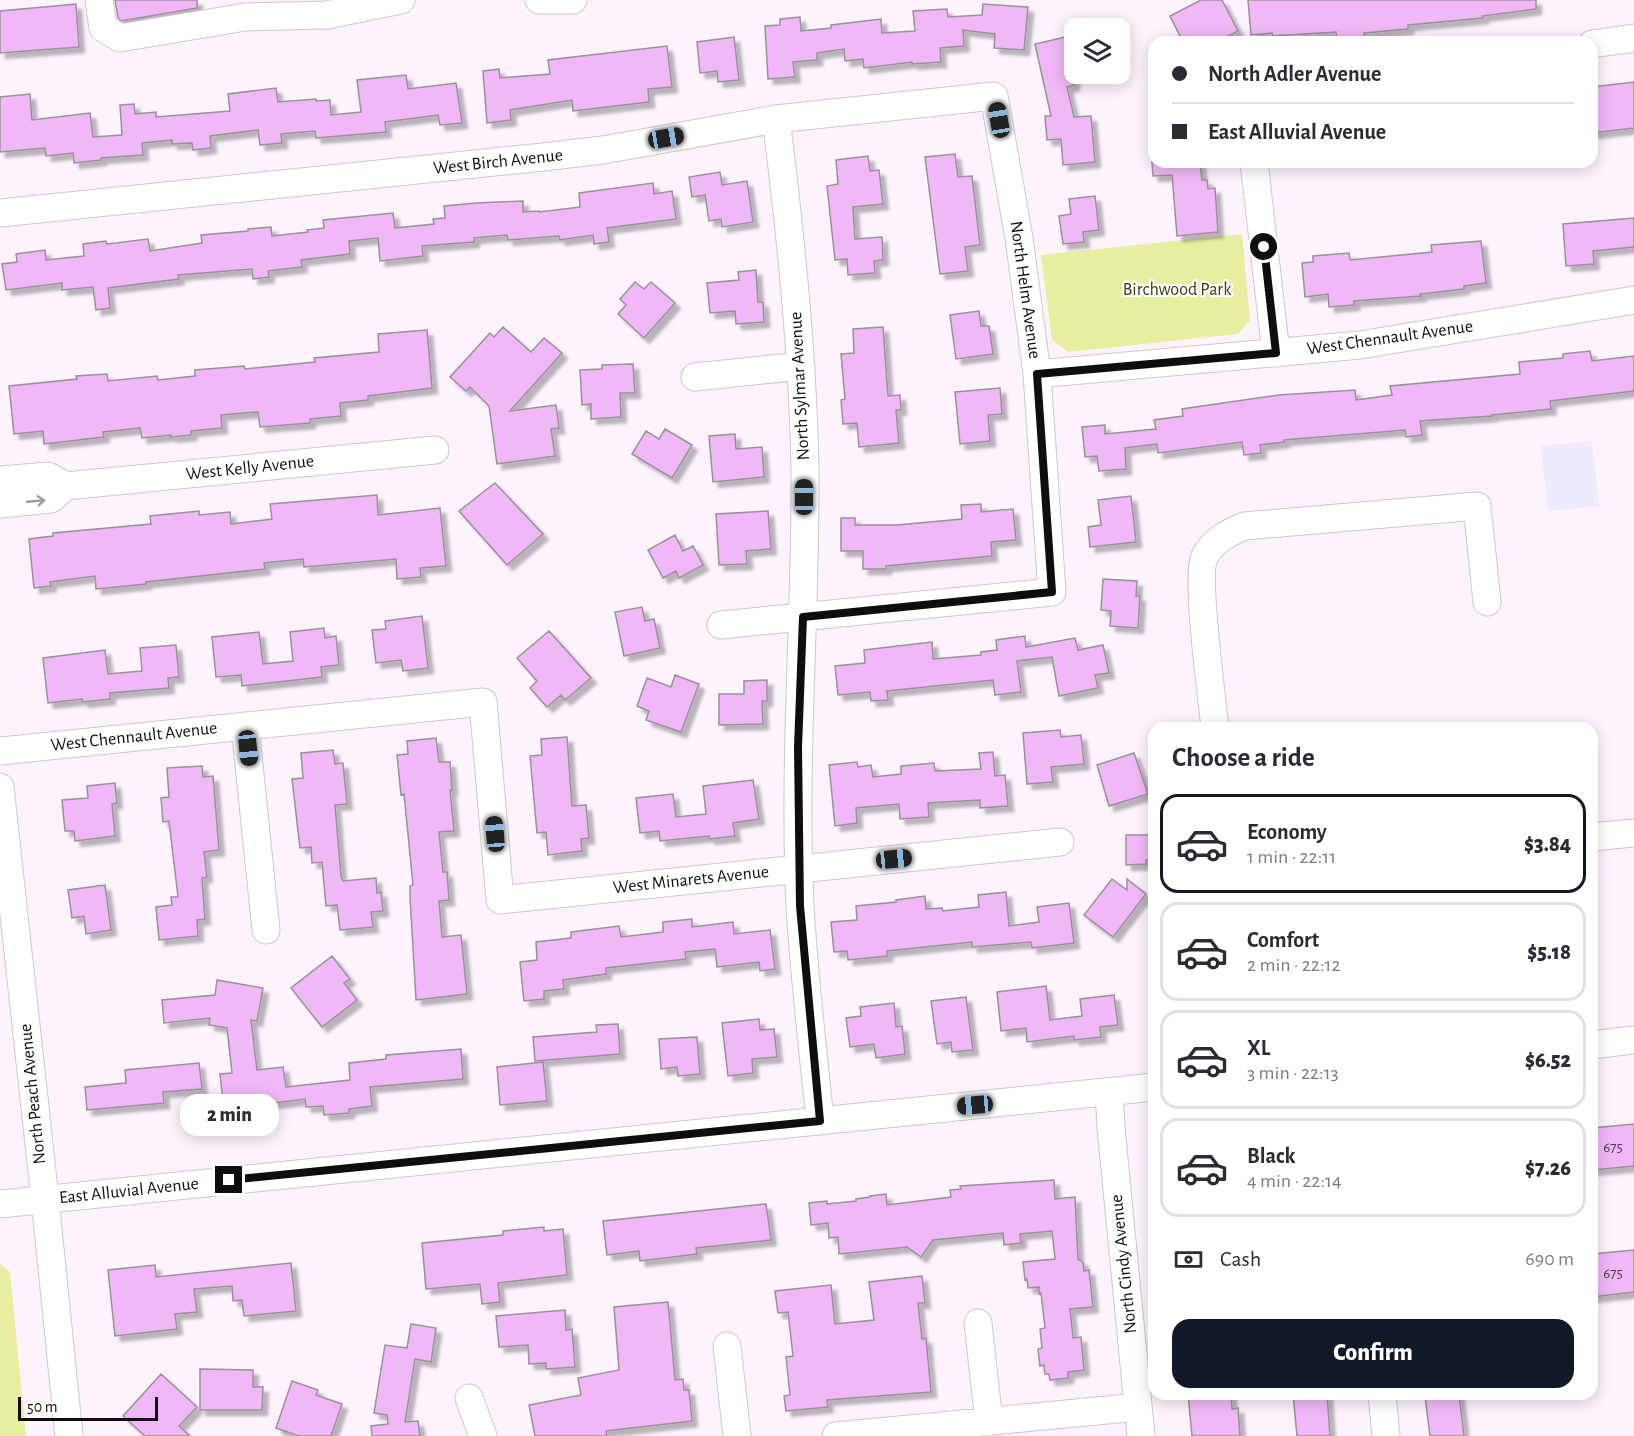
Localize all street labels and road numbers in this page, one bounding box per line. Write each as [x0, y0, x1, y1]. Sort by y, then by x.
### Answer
street label: West Birch Avenue [432, 146, 564, 178]
street label: North Helm Avenue [1006, 220, 1044, 360]
street label: North Sylmar Avenue [787, 311, 813, 461]
street label: West Chennault Avenue [1306, 317, 1474, 359]
street label: West Kelly Avenue [185, 452, 315, 484]
street label: West Chennault Avenue [50, 719, 218, 755]
street label: West Minarets Avenue [612, 863, 770, 897]
street label: North Peach Avenue [17, 1023, 49, 1165]
street label: East Alluvial Avenue [58, 1175, 200, 1207]
street label: North Cindy Avenue [1108, 1193, 1140, 1335]

